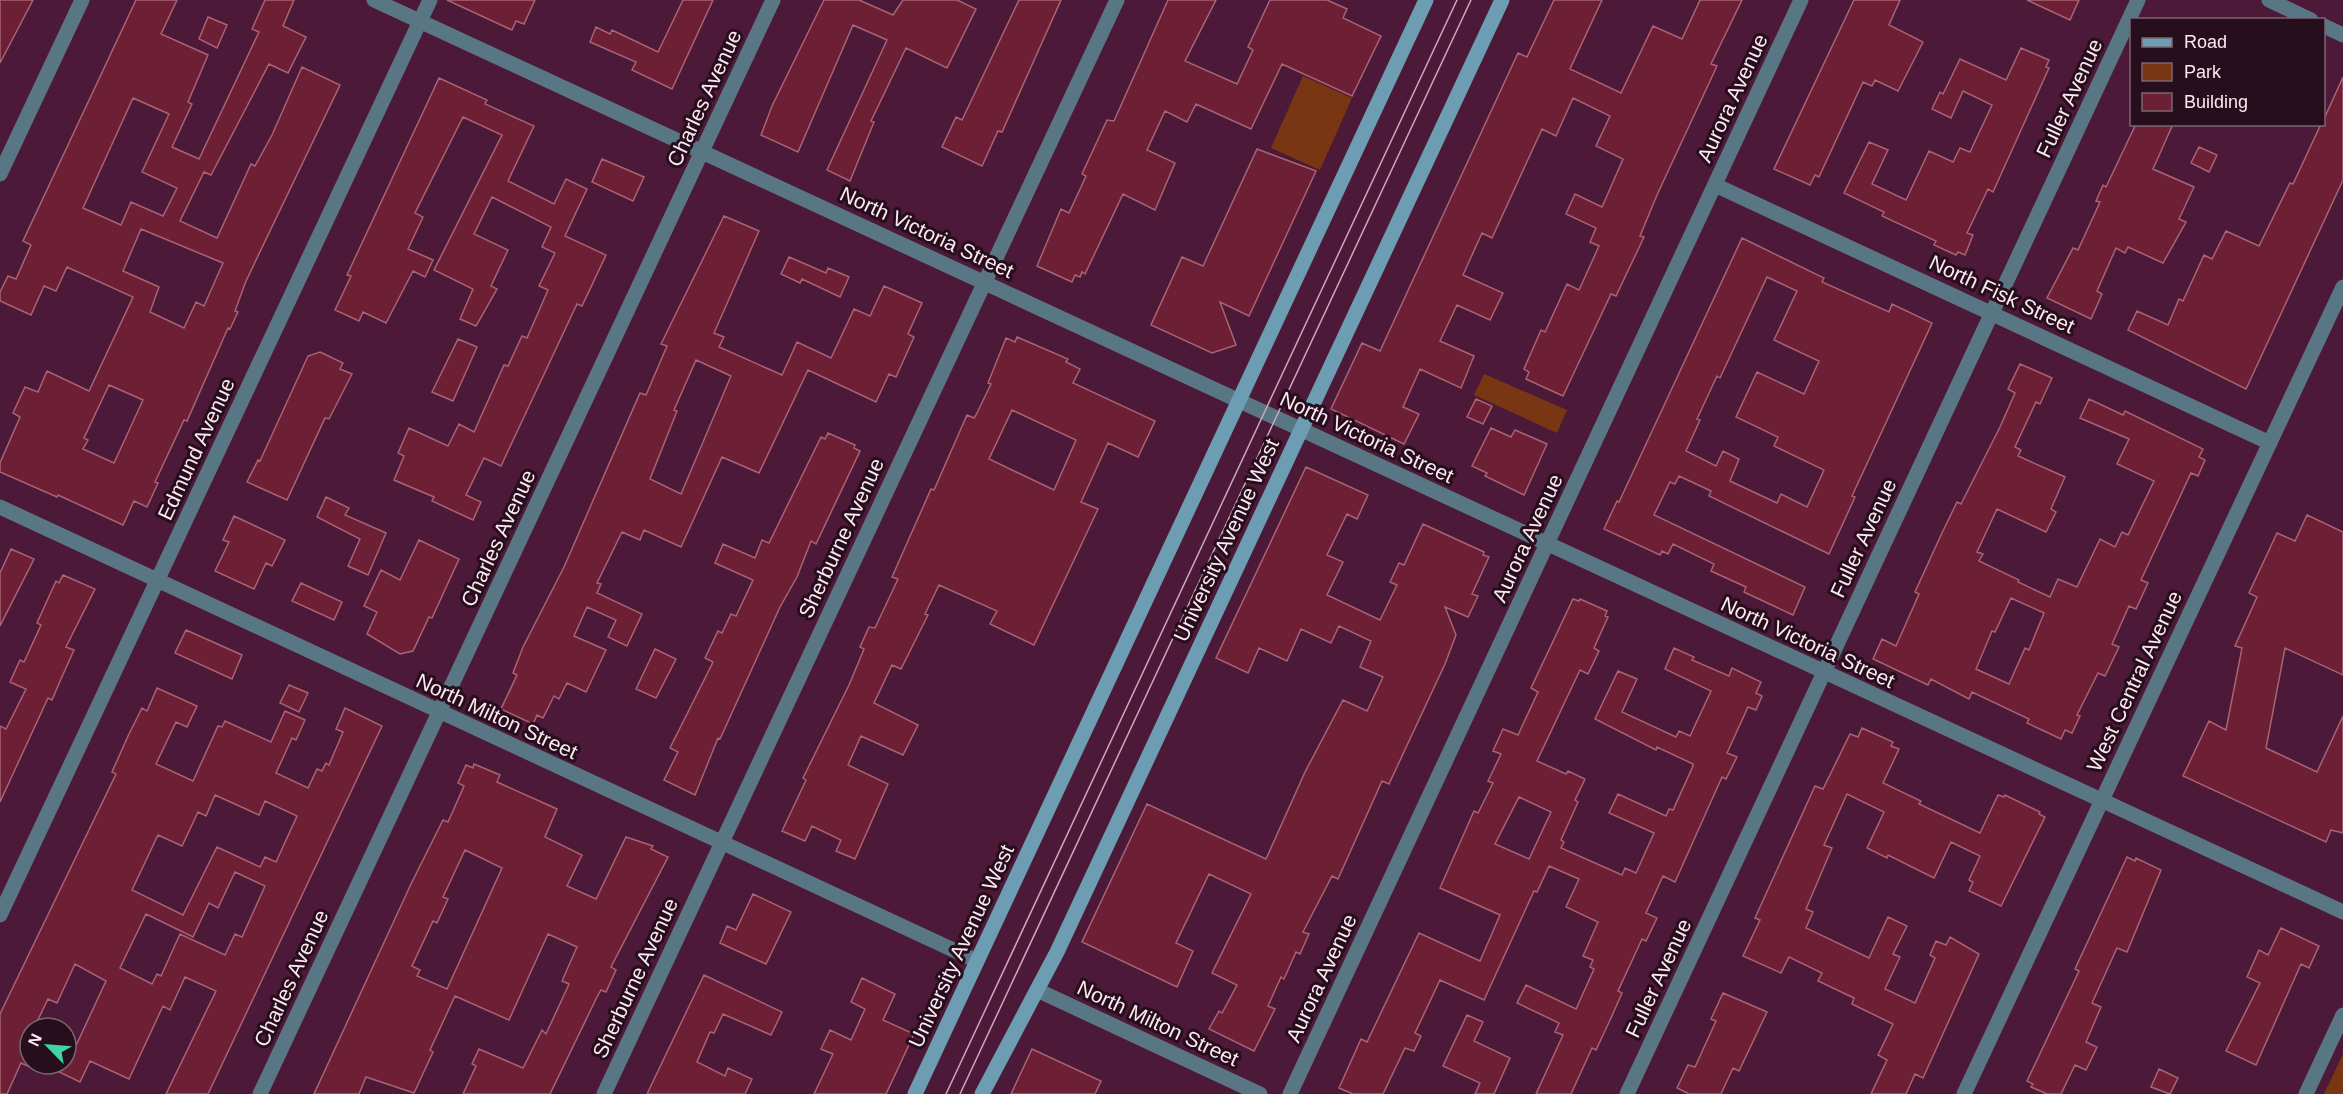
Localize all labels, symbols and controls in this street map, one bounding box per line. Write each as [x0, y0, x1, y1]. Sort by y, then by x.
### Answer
legend [2130, 18, 2325, 126]
street label: Charles Avenue [662, 26, 746, 170]
street label: Aurora Avenue [1692, 30, 1772, 166]
text: Road [2184, 32, 2227, 52]
street label: Fuller Avenue [2032, 35, 2106, 161]
text: Park [2184, 62, 2222, 82]
text: Building [2184, 92, 2248, 112]
street label: North Victoria Street [837, 182, 1018, 282]
street label: North Fisk Street [1926, 250, 2078, 338]
street label: Edmund Avenue [153, 374, 239, 524]
street label: North Victoria Street [1277, 387, 1458, 487]
street label: University Avenue West [1169, 435, 1283, 645]
street label: Sherburne Avenue [794, 454, 888, 622]
street label: Charles Avenue [456, 466, 540, 610]
street label: Aurora Avenue [1487, 470, 1567, 606]
street label: Fuller Avenue [1826, 475, 1900, 601]
street label: West Central Avenue [2082, 587, 2186, 775]
street label: North Victoria Street [1718, 592, 1899, 692]
street label: North Milton Street [413, 669, 581, 763]
street label: University Avenue West [904, 841, 1018, 1051]
street label: Sherburne Avenue [588, 894, 682, 1062]
street label: Charles Avenue [249, 906, 333, 1050]
street label: Aurora Avenue [1281, 910, 1361, 1046]
street label: Fuller Avenue [1621, 915, 1695, 1041]
street label: North Milton Street [1074, 976, 1242, 1070]
north arrow [18, 1016, 78, 1076]
text: N [25, 1031, 45, 1049]

